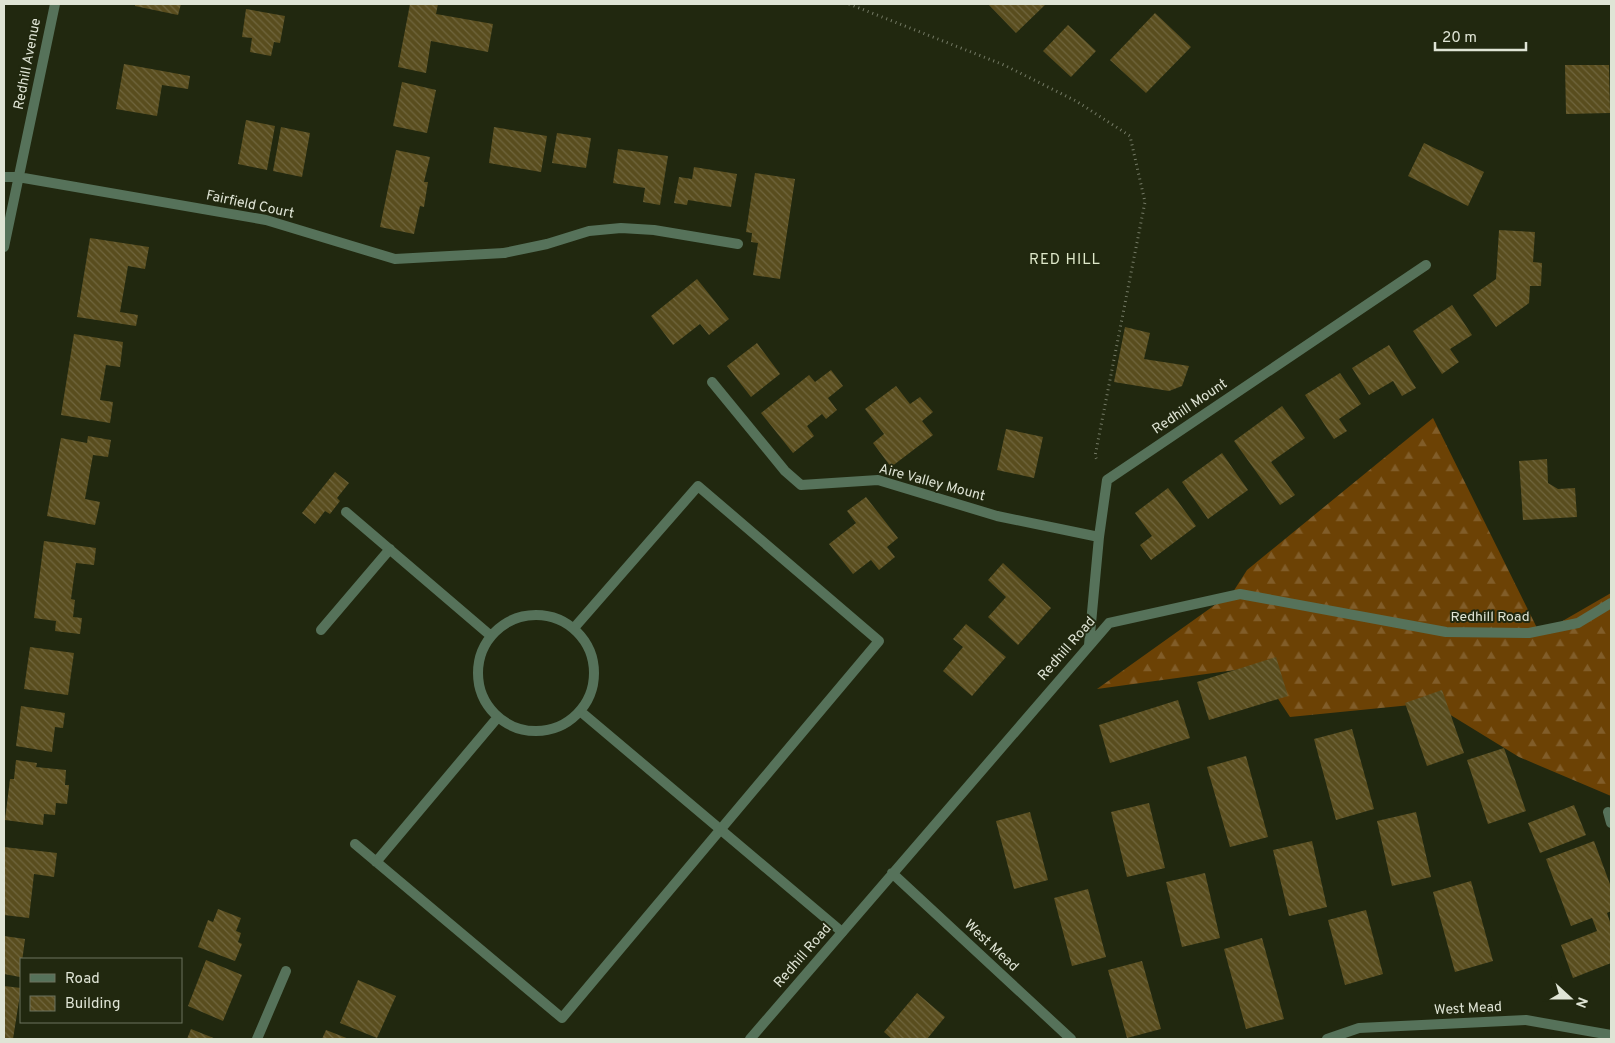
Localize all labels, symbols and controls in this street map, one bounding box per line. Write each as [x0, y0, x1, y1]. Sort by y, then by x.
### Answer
street label: Redhill Avenue [11, 17, 45, 111]
scale bar [1435, 20, 1526, 52]
text: 20 m [1442, 29, 1477, 48]
street label: Fairfield Court [204, 187, 296, 223]
district label: RED HILL [1029, 251, 1101, 270]
street label: Redhill Mount [1149, 376, 1231, 438]
street label: Aire Valley Mount [877, 461, 987, 505]
street label: Redhill Road [1450, 609, 1530, 626]
street label: Redhill Road [1035, 614, 1099, 684]
street label: West Mead [960, 917, 1022, 975]
street label: Redhill Road [771, 921, 835, 991]
legend [20, 958, 182, 1023]
text: Road [65, 970, 100, 989]
north arrow [1545, 973, 1595, 1023]
text: N [1571, 994, 1590, 1010]
text: Building [65, 995, 120, 1014]
street label: West Mead [1434, 999, 1502, 1019]

